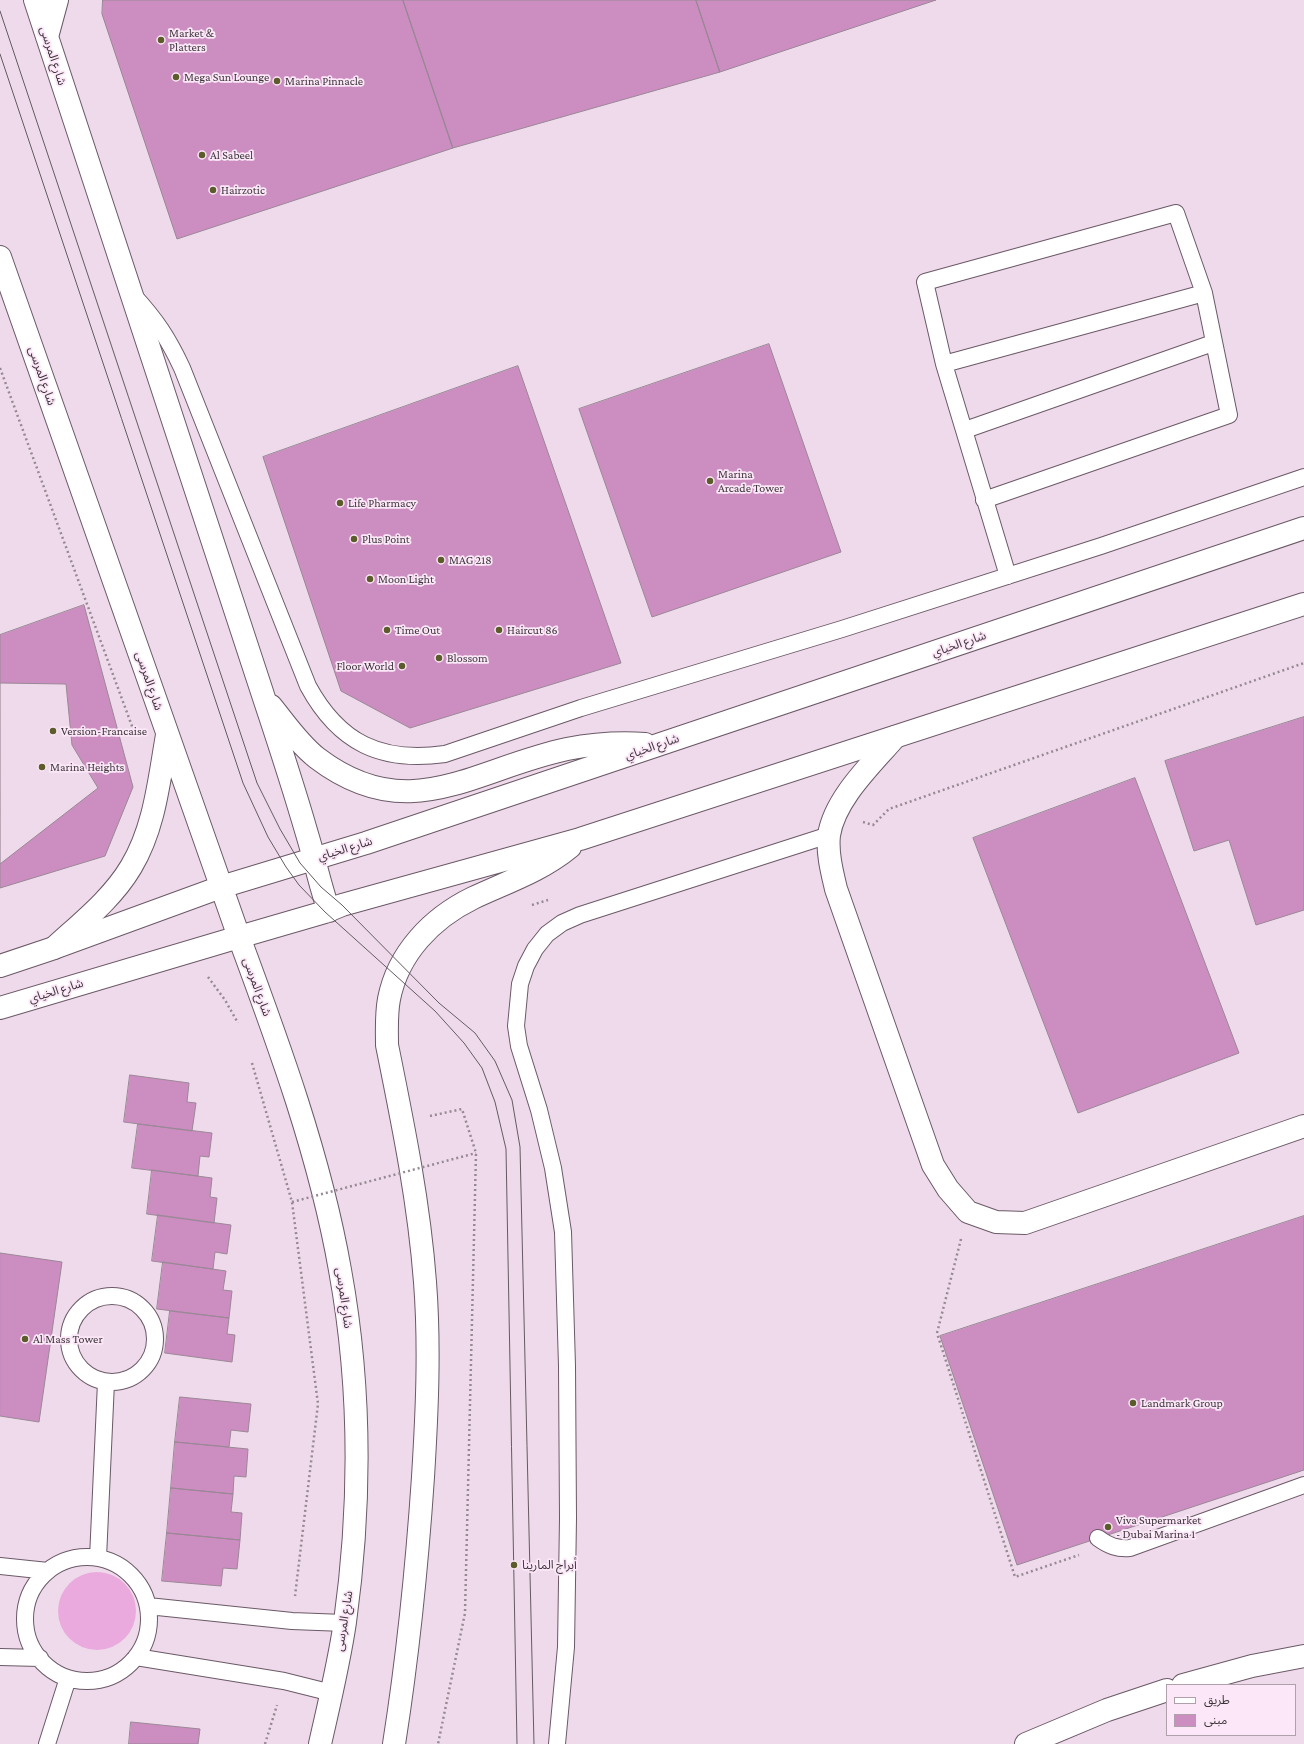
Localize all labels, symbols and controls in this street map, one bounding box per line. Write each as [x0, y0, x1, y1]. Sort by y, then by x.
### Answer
street label: شارع المرسى [37, 25, 69, 87]
place label: Market & Platters [169, 26, 214, 54]
marker: Market & Platters [156, 35, 166, 45]
place label: Mega Sun Lounge [184, 70, 269, 84]
marker: Mega Sun Lounge [171, 72, 181, 82]
place label: Marina Pinnacle [285, 74, 363, 88]
marker: Marina Pinnacle [272, 76, 282, 86]
place label: Al Sabeel [210, 148, 253, 162]
marker: Al Sabeel [197, 150, 207, 160]
place label: Hairzotic [221, 183, 265, 197]
marker: Hairzotic [208, 185, 218, 195]
street label: شارع المرسى [25, 345, 59, 407]
place label: Marina Arcade Tower [718, 467, 783, 495]
marker: Marina Arcade Tower [705, 476, 715, 486]
place label: Life Pharmacy [348, 496, 416, 510]
marker: Life Pharmacy [335, 498, 345, 508]
place label: Plus Point [362, 532, 410, 546]
marker: Plus Point [349, 534, 359, 544]
place label: MAG 218 [449, 553, 492, 567]
marker: MAG 218 [436, 555, 446, 565]
place label: Moon Light [378, 572, 434, 586]
marker: Moon Light [365, 574, 375, 584]
place label: Time Out [395, 623, 440, 637]
place label: Haircut 86 [507, 623, 558, 637]
marker: Time Out [382, 625, 392, 635]
marker: Haircut 86 [494, 625, 504, 635]
street label: شارع الخياي [930, 628, 988, 660]
street label: شارع المرسى [132, 650, 166, 712]
place label: Blossom [447, 651, 488, 665]
marker: Blossom [434, 653, 444, 663]
place label: Floor World [336, 659, 394, 673]
marker: Floor World [397, 661, 407, 671]
place label: Version-Francaise [61, 724, 147, 738]
marker: Version-Francaise [48, 726, 58, 736]
street label: شارع الخياي [623, 731, 681, 763]
place label: Marina Heights [50, 760, 124, 774]
marker: Marina Heights [37, 762, 47, 772]
street label: شارع الخياي [316, 834, 374, 864]
street label: شارع المرسى [240, 956, 274, 1018]
street label: شارع الخياي [27, 976, 85, 1006]
street label: شارع المرسى [333, 1267, 355, 1329]
place label: Al Mass Tower [33, 1332, 103, 1346]
marker: Al Mass Tower [20, 1334, 30, 1344]
place label: Landmark Group [1141, 1396, 1223, 1410]
marker: Landmark Group [1128, 1398, 1138, 1408]
place label: Viva Supermarket - Dubai Marina 1 [1116, 1513, 1201, 1541]
marker: Viva Supermarket - Dubai Marina 1 [1103, 1522, 1113, 1532]
place label: أبراج المارينا [522, 1558, 577, 1572]
marker: أبراج المارينا [509, 1560, 519, 1570]
street label: شارع المرسى [332, 1590, 356, 1652]
legend [1166, 1684, 1296, 1736]
text: طريق [1204, 1693, 1230, 1707]
text: مبنى [1204, 1713, 1227, 1727]

